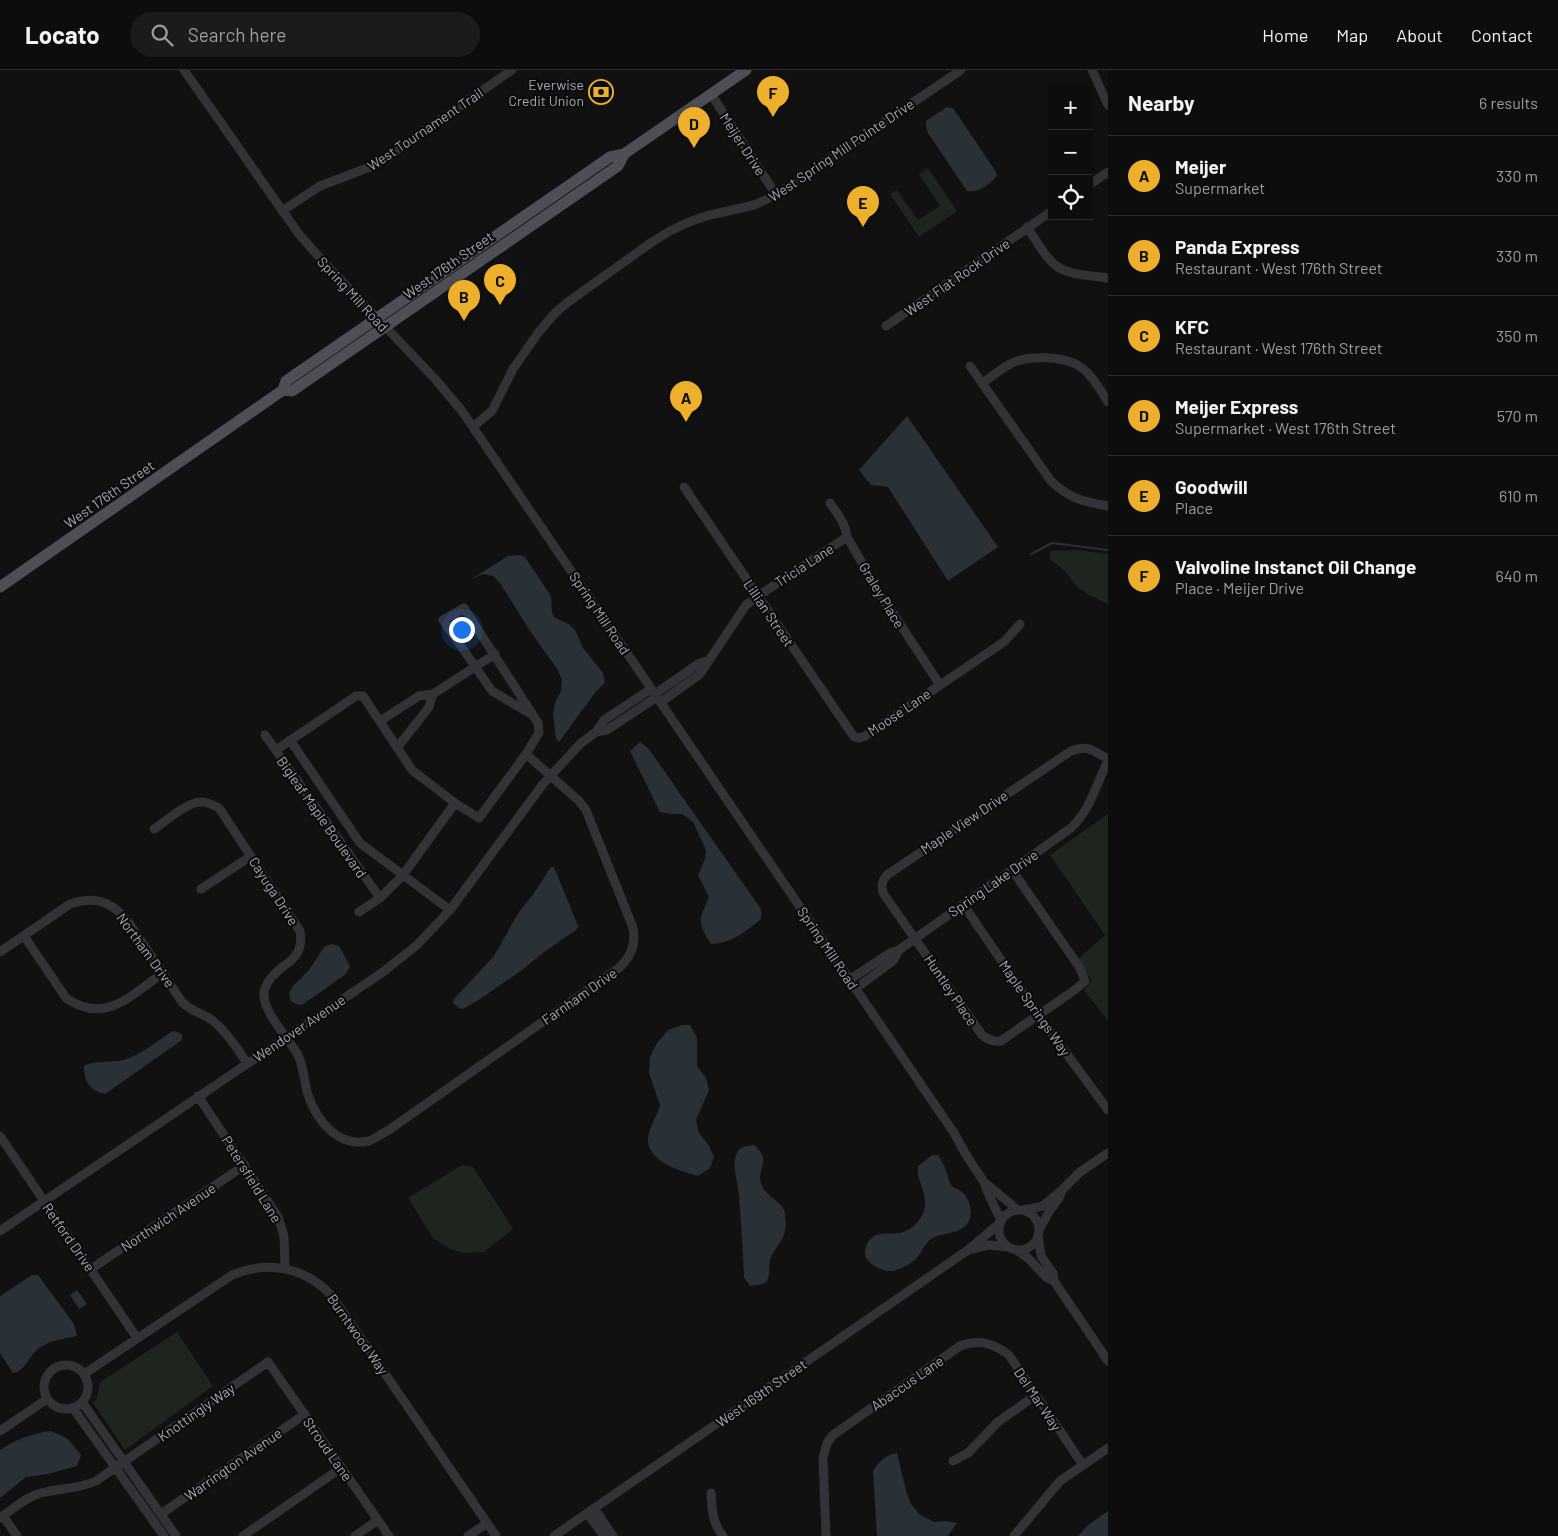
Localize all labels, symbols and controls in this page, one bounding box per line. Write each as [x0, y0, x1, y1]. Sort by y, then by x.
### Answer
search box [130, 12, 480, 57]
text: Locato [25, 20, 100, 49]
icon: search [148, 21, 176, 49]
text: Search here [188, 23, 286, 46]
text: Home [1262, 24, 1308, 46]
text: Map [1336, 24, 1368, 46]
text: About [1396, 24, 1443, 46]
text: Contact [1471, 24, 1533, 46]
place label: Everwise Credit Union [509, 76, 584, 109]
pin: F [757, 76, 789, 117]
bank icon: Everwise Credit Union [588, 79, 614, 105]
street label: West Tournament Trail [364, 84, 486, 174]
map controls [1048, 85, 1093, 220]
button: + [1048, 85, 1093, 130]
text: Nearby [1128, 90, 1194, 115]
text: 6 results [1479, 93, 1538, 112]
street label: West Spring Mill Pointe Drive [765, 95, 917, 205]
pin: D [678, 107, 710, 148]
street label: Meijer Drive [717, 110, 769, 178]
button: − [1048, 130, 1093, 175]
text: Meijer [1175, 155, 1226, 178]
text: A [1139, 166, 1149, 185]
text: 330 m [1496, 166, 1538, 185]
button: locate [1048, 175, 1093, 220]
text: Supermarket [1175, 178, 1265, 197]
pin: E [847, 186, 879, 227]
street label: West 176th Street [400, 228, 496, 302]
street label: West Flat Rock Drive [901, 234, 1013, 320]
text: Panda Express [1175, 235, 1300, 258]
text: B [1139, 246, 1149, 265]
text: 330 m [1496, 246, 1538, 265]
street label: Spring Mill Road [314, 253, 392, 335]
text: Restaurant · West 176th Street [1175, 258, 1383, 277]
pin: C [484, 264, 516, 305]
pin: B [448, 280, 480, 321]
text: KFC [1175, 315, 1209, 338]
text: C [1139, 326, 1149, 345]
text: 350 m [1496, 326, 1538, 345]
text: Restaurant · West 176th Street [1175, 338, 1383, 357]
pin: A [670, 381, 702, 422]
text: Meijer Express [1175, 395, 1298, 418]
text: D [1139, 406, 1149, 425]
text: 570 m [1497, 406, 1538, 425]
text: Supermarket · West 176th Street [1175, 418, 1396, 437]
street label: West 176th Street [61, 457, 157, 531]
text: Goodwill [1175, 475, 1248, 498]
text: E [1139, 486, 1149, 505]
text: 610 m [1499, 486, 1538, 505]
text: Place [1175, 498, 1213, 517]
street label: Tricia Lane [771, 540, 837, 590]
text: Valvoline Instanct Oil Change [1175, 555, 1416, 578]
street label: Graley Place [856, 559, 908, 631]
text: F [1140, 566, 1148, 585]
text: 640 m [1495, 566, 1538, 585]
street label: Spring Mill Road [566, 568, 634, 658]
street label: Lillian Street [740, 576, 798, 650]
text: Place · Meijer Drive [1175, 578, 1304, 597]
your location [449, 617, 475, 643]
street label: Moose Lane [864, 685, 934, 739]
street label: Bigleaf Maple Boulevard [274, 753, 370, 881]
street label: Maple View Drive [917, 787, 1011, 857]
street label: Spring Lake Drive [945, 846, 1041, 920]
street label: Cayuga Drive [246, 854, 302, 928]
street label: Spring Mill Road [794, 903, 862, 993]
street label: Northam Drive [113, 910, 179, 990]
street label: Huntley Place [921, 951, 981, 1029]
street label: Maple Springs Way [996, 957, 1075, 1059]
street label: Farnham Drive [538, 964, 620, 1028]
street label: Wendover Avenue [250, 991, 348, 1065]
street label: Petersfield Lane [218, 1132, 286, 1226]
street label: Northwich Avenue [117, 1179, 219, 1255]
street label: Retford Drive [39, 1200, 99, 1274]
street label: Burntwood Way [324, 1290, 392, 1378]
street label: Abaccus Lane [867, 1352, 947, 1414]
street label: West 169th Street [712, 1355, 810, 1431]
street label: Del Mar Way [1011, 1364, 1066, 1434]
street label: Knottingly Way [154, 1379, 238, 1445]
street label: Stroud Lane [300, 1414, 356, 1484]
street label: Warrington Avenue [181, 1424, 285, 1504]

